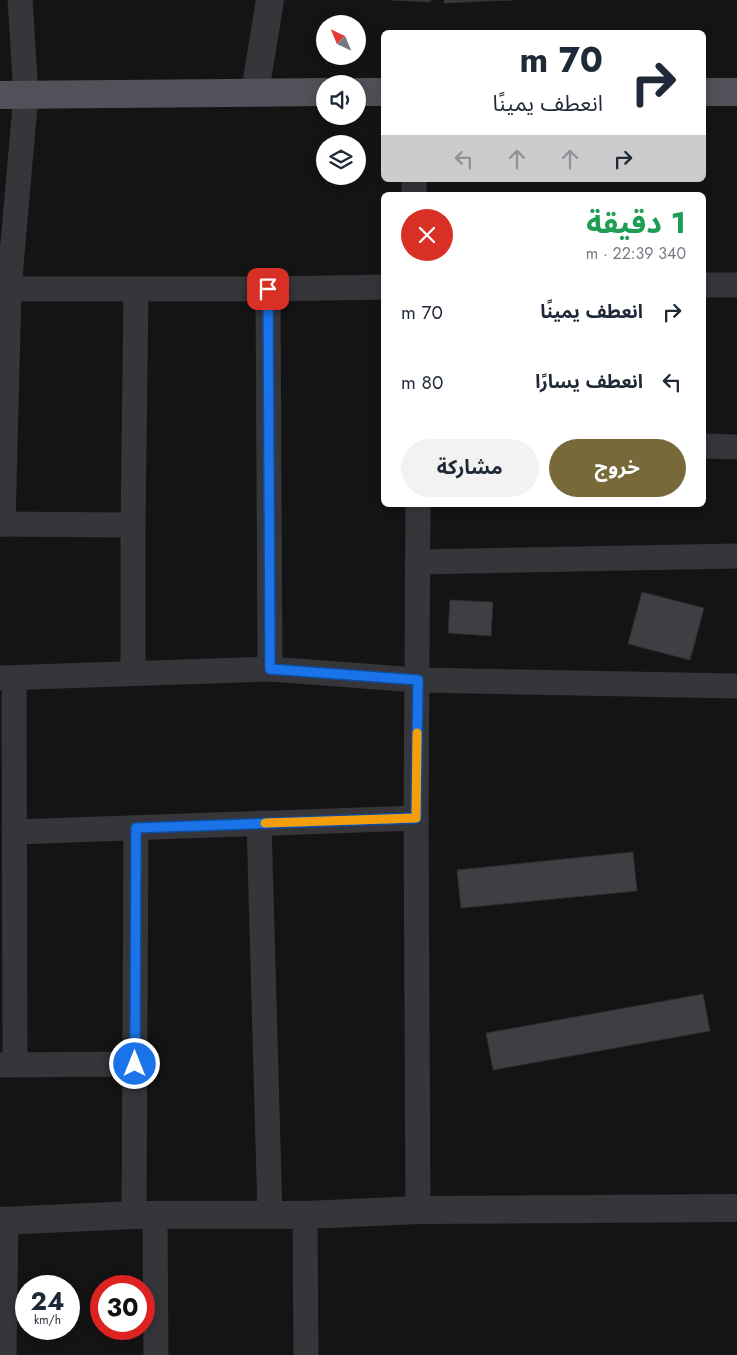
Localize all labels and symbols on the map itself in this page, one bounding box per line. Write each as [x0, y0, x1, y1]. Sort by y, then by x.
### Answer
north arrow [316, 15, 366, 65]
pin [247, 268, 289, 310]
position arrow [108, 1037, 160, 1089]
speed limit sign: 30 [90, 1275, 155, 1340]

